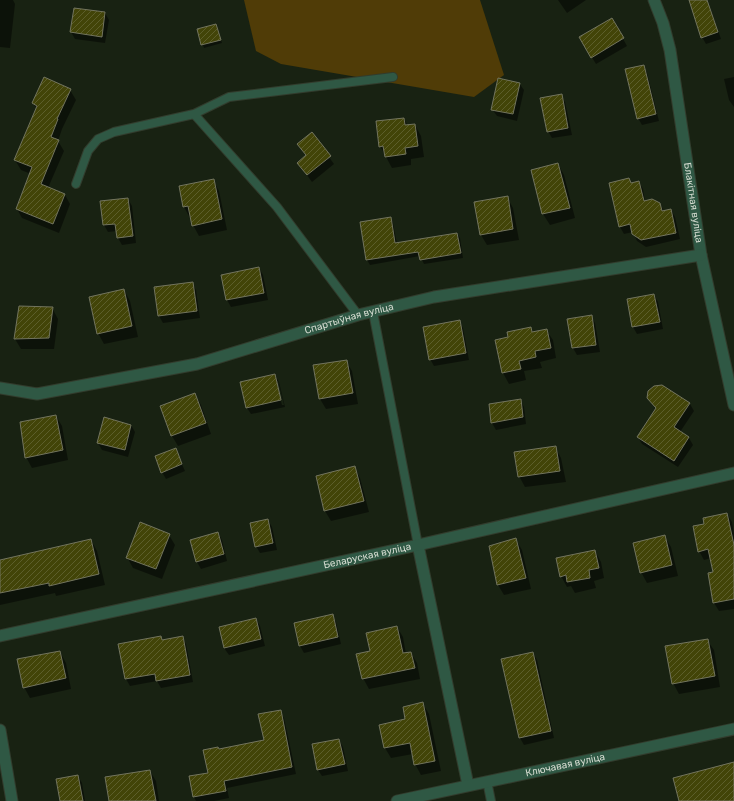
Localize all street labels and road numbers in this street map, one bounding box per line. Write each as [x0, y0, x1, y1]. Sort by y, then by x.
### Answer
street label: Блакітная вуліца [681, 162, 705, 244]
street label: Спартыўная вуліца [303, 301, 395, 337]
street label: Беларуская вуліца [322, 541, 412, 571]
street label: Ключавая вуліца [524, 751, 606, 779]

